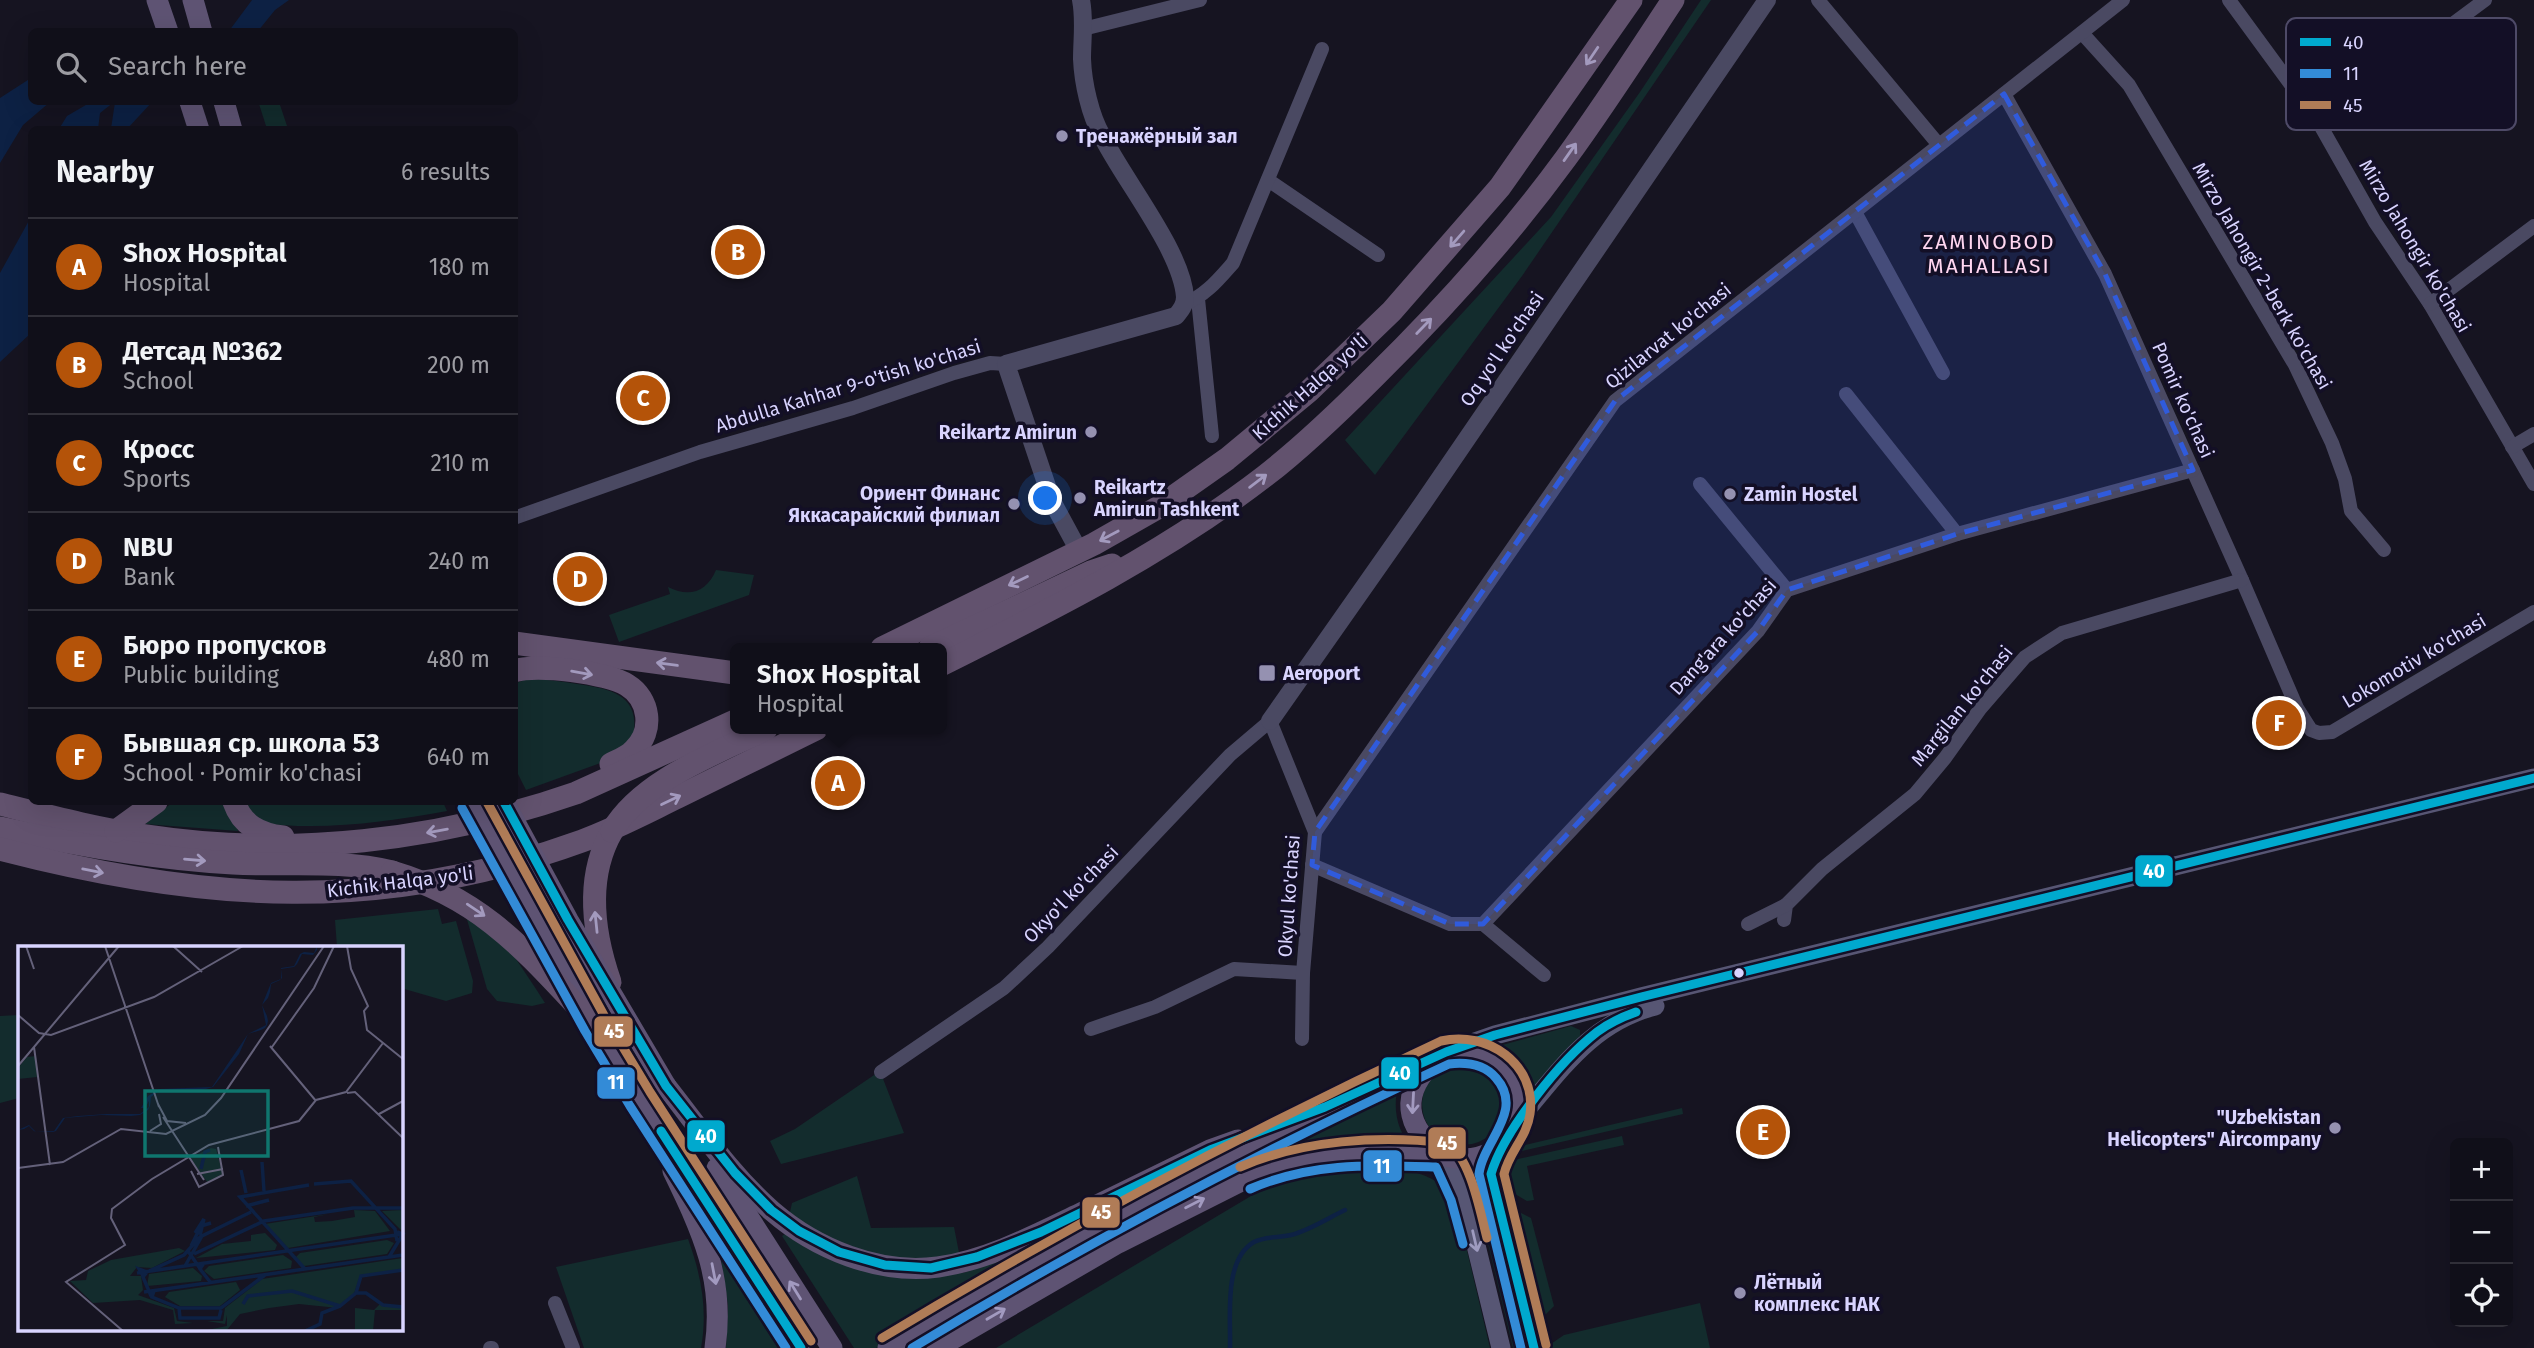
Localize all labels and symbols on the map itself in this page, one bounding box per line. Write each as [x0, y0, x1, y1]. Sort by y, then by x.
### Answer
legend [2286, 18, 2516, 130]
text: 40 [2343, 31, 2364, 54]
one-way arrow [1585, 46, 1599, 65]
text: 11 [2343, 62, 2359, 85]
text: 45 [2343, 94, 2362, 117]
place label: Тренажёрный зал [1076, 125, 1237, 148]
marker: Тренажёрный зал [1054, 128, 1070, 144]
one-way arrow [1563, 143, 1577, 162]
street label: Mirzo Jahongir ko'chasi [2354, 155, 2476, 337]
street label: Mirzo Jahongir 2-berk ko'chasi [2187, 158, 2337, 394]
pin: B [715, 226, 761, 278]
one-way arrow [1449, 229, 1465, 247]
district label: ZAMINOBOD MAHALLASI [1922, 229, 2056, 279]
street label: Qizilarvat ko'chasi [1600, 278, 1736, 394]
street label: Oq yo'l ko'chasi [1455, 287, 1549, 411]
one-way arrow [1416, 318, 1433, 335]
street label: Kichik Halqa yo'li [1248, 329, 1372, 445]
street label: Abdulla Kahhar 9-o'tish ko'chasi [712, 335, 984, 437]
street label: Pomir ko'chasi [2147, 338, 2219, 462]
pin: C [620, 372, 666, 424]
place label: Reikartz Amirun [939, 421, 1077, 444]
marker: Reikartz Amirun [1083, 424, 1099, 440]
one-way arrow [1248, 474, 1267, 488]
place label: Reikartz Amirun Tashkent [1093, 476, 1240, 521]
your location [1028, 481, 1062, 515]
place label: Ориент Финанс Яккасарайский филиал [788, 482, 1000, 527]
place label: Zamin Hostel [1744, 483, 1858, 506]
marker: Zamin Hostel [1722, 486, 1738, 502]
marker: Reikartz Amirun Tashkent [1072, 490, 1088, 506]
marker: Ориент Финанс Яккасарайский филиал [1006, 496, 1022, 512]
one-way arrow [1099, 529, 1119, 543]
pin: D [557, 553, 603, 605]
street label: Dang'ara ko'chasi [1665, 574, 1781, 700]
one-way arrow [1008, 575, 1029, 589]
street label: Lokomotiv ko'chasi [2338, 609, 2490, 713]
street label: Margilan ko'chasi [1906, 641, 2018, 771]
one-way arrow [656, 658, 679, 671]
place label: Aeroport [1282, 662, 1361, 685]
marker: Aeroport [1257, 663, 1277, 683]
one-way arrow [570, 667, 593, 681]
pin: F [2256, 697, 2302, 749]
pin: A [815, 757, 861, 809]
one-way arrow [660, 793, 681, 807]
one-way arrow [427, 825, 449, 838]
street label: Okyul ko'chasi [1273, 834, 1305, 958]
street label: Okyo'l ko'chasi [1019, 840, 1123, 948]
one-way arrow [183, 854, 206, 867]
line badge: 40 [2134, 854, 2174, 888]
text: 40 [2143, 860, 2165, 883]
street label: Kichik Halqa yo'li [325, 862, 475, 902]
one-way arrow [81, 865, 104, 878]
one-way arrow [466, 903, 485, 917]
one-way arrow [589, 912, 602, 934]
inset map [18, 946, 402, 1330]
unlabelled marker [1732, 966, 1746, 980]
line badge: 45 [593, 1015, 634, 1048]
text: 45 [604, 1020, 624, 1043]
line badge: 40 [1380, 1056, 1420, 1090]
text: 40 [1389, 1062, 1411, 1085]
line badge: 11 [596, 1066, 636, 1100]
text: 11 [607, 1071, 625, 1094]
one-way arrow [1406, 1091, 1419, 1114]
pin: E [1740, 1106, 1786, 1158]
place label: "Uzbekistan Helicopters" Aircompany [2107, 1106, 2321, 1151]
line badge: 40 [686, 1119, 726, 1153]
marker: "Uzbekistan Helicopters" Aircompany [2327, 1120, 2343, 1136]
text: 40 [695, 1125, 717, 1148]
line badge: 45 [1427, 1126, 1467, 1160]
text: 45 [1437, 1132, 1457, 1155]
line badge: 11 [1362, 1149, 1403, 1183]
text: 11 [1373, 1155, 1391, 1178]
line badge: 45 [1081, 1196, 1121, 1229]
one-way arrow [1184, 1196, 1205, 1210]
text: 45 [1091, 1201, 1111, 1224]
one-way arrow [1469, 1229, 1482, 1252]
one-way arrow [708, 1262, 721, 1285]
place label: Лётный комплекс НАК [1754, 1271, 1880, 1316]
one-way arrow [787, 1281, 801, 1301]
marker: Лётный комплекс НАК [1732, 1285, 1748, 1301]
one-way arrow [986, 1306, 1006, 1320]

